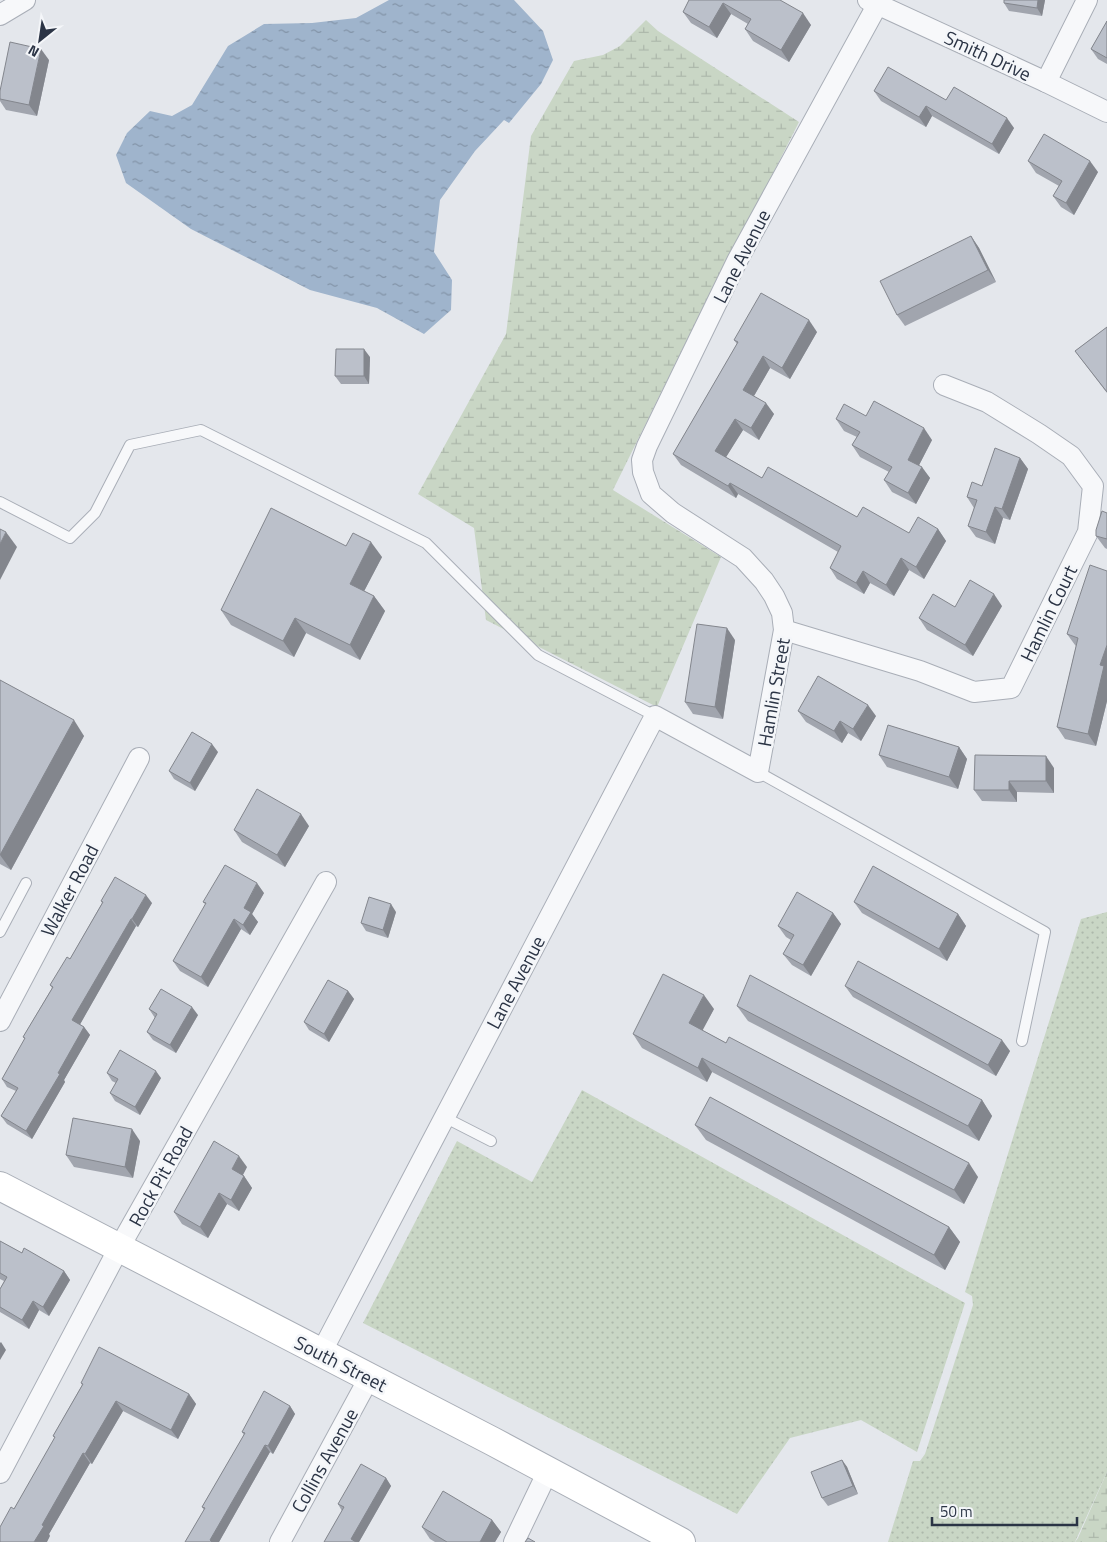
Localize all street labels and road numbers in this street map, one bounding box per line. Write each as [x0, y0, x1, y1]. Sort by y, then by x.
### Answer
street label: Smith Drive [940, 22, 1036, 88]
street label: Lane Avenue [705, 204, 777, 308]
street label: Hamlin Court [1012, 559, 1084, 666]
street label: Hamlin Street [749, 635, 797, 749]
street label: Walker Road [33, 839, 105, 941]
street label: Lane Avenue [478, 930, 552, 1034]
street label: Rock Pit Road [121, 1121, 199, 1231]
street label: South Street [290, 1327, 393, 1399]
street label: Collins Avenue [283, 1402, 365, 1518]

